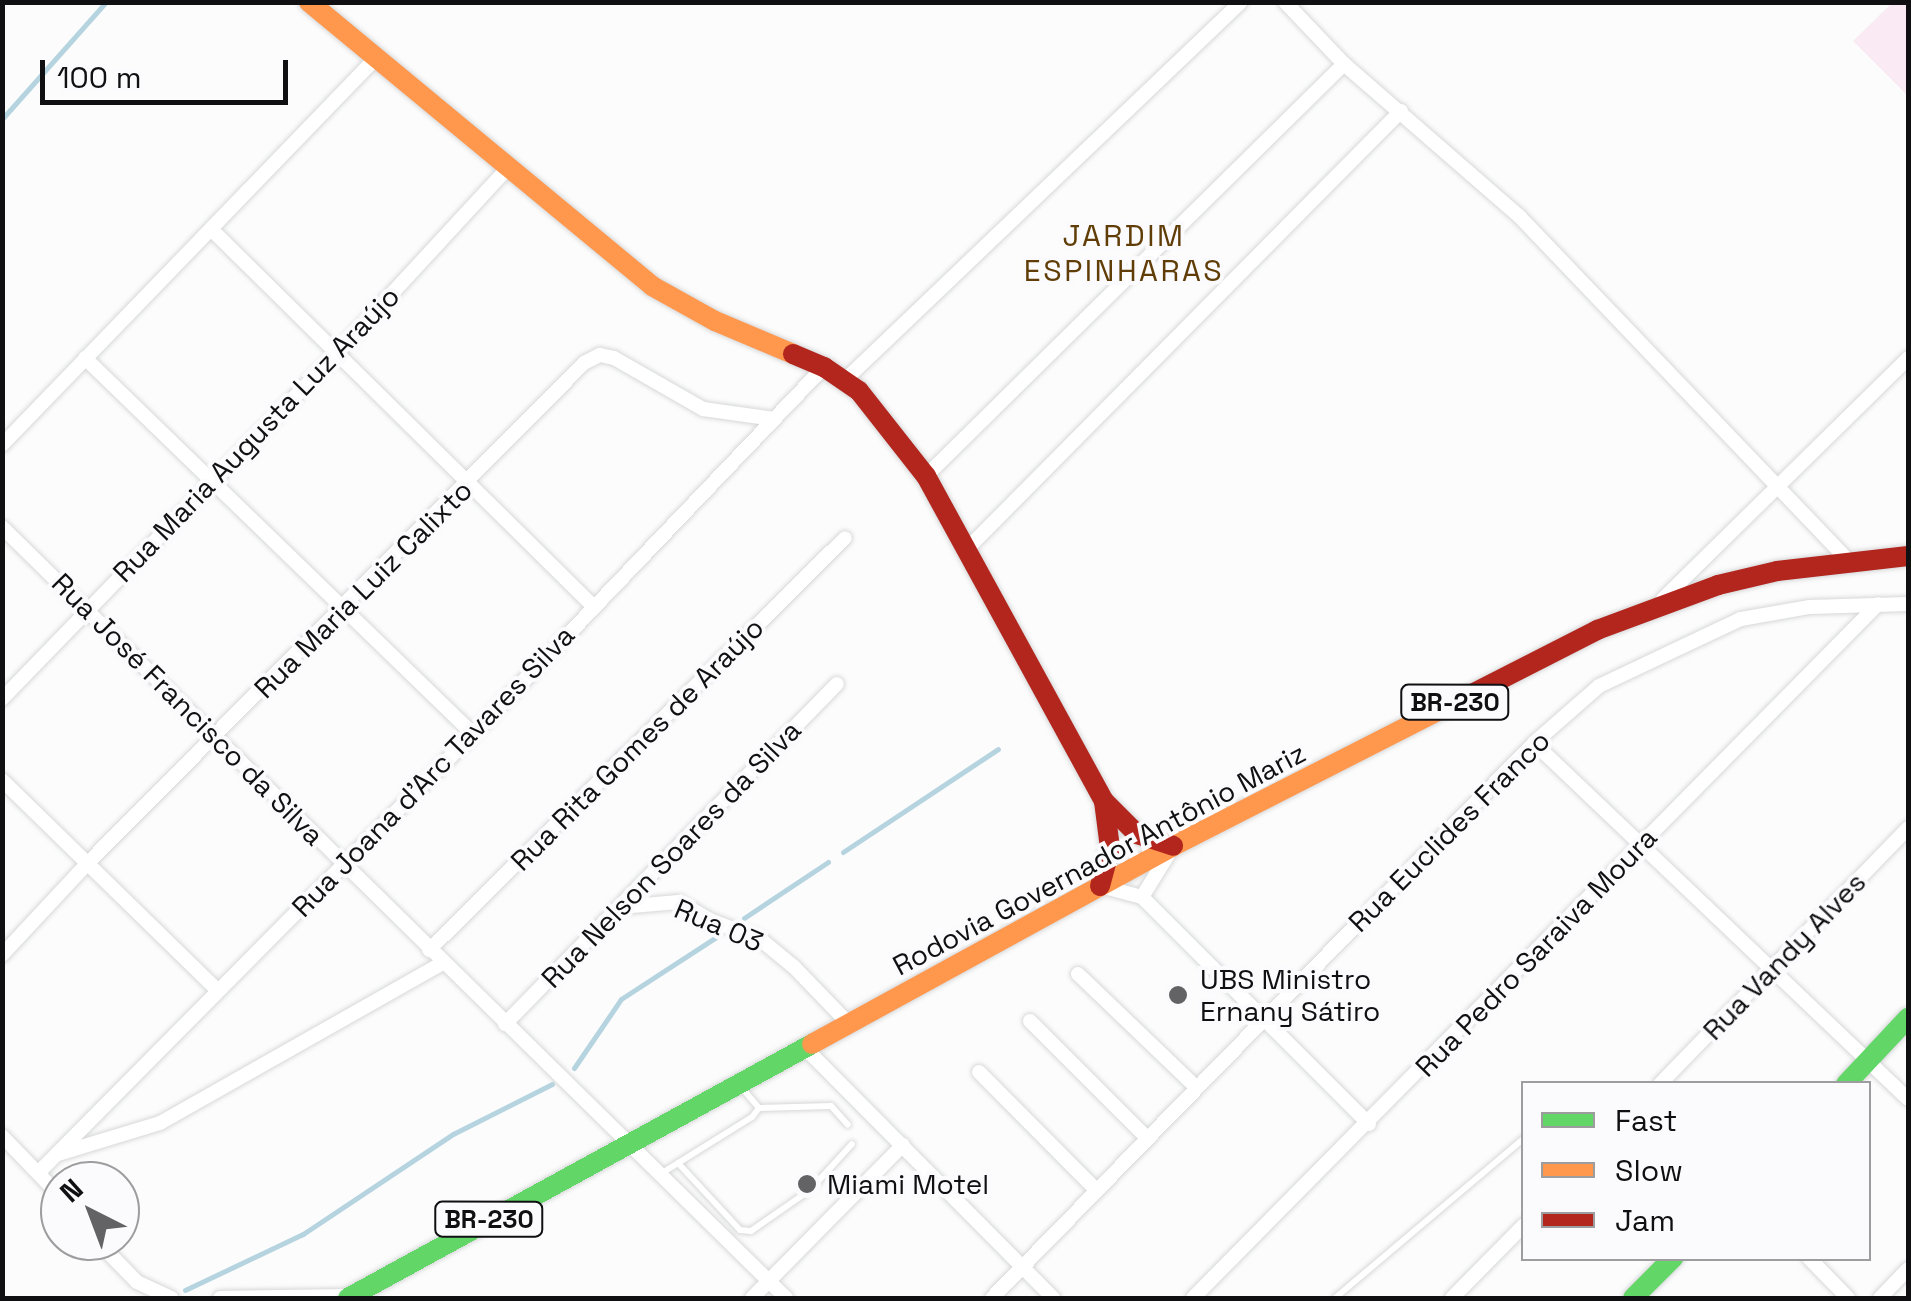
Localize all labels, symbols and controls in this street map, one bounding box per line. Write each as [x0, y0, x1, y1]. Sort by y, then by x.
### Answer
scale bar [45, 40, 292, 102]
text: 100 m [57, 58, 142, 97]
district label: JARDIM ESPINHARAS [1024, 218, 1224, 288]
street label: Rua Maria Augusta Luz Araújo [106, 279, 406, 589]
street label: Rua Maria Luiz Calixto [247, 473, 479, 705]
street label: Rua José Francisco da Silva [45, 566, 331, 852]
street label: Rua Rita Gomes de Araújo [504, 611, 770, 877]
street label: Rua Joana d'Arc Tavares Silva [285, 618, 581, 924]
road number: BR-230 [1400, 682, 1510, 722]
street label: Rua Nelson Soares da Silva [534, 713, 808, 995]
street label: Rua Euclides Franco [1341, 723, 1557, 939]
street label: Rodovia Governador Antônio Mariz [887, 736, 1311, 982]
street label: Rua Pedro Saraiva Moura [1408, 821, 1664, 1083]
street label: Rua Vandy Alves [1695, 865, 1873, 1047]
street label: Rua 03 [670, 891, 768, 959]
place label: UBS Ministro Ernany Sátiro [1200, 962, 1380, 1028]
marker: UBS Ministro Ernany Sátiro [1165, 982, 1191, 1008]
legend [1521, 1081, 1871, 1261]
text: Fast [1615, 1101, 1677, 1140]
text: Slow [1615, 1151, 1683, 1190]
north arrow [40, 1161, 140, 1261]
place label: Miami Motel [827, 1167, 989, 1201]
text: N [52, 1171, 90, 1210]
marker: Miami Motel [796, 1173, 818, 1195]
road number: BR-230 [434, 1199, 544, 1239]
text: Jam [1615, 1201, 1675, 1240]

